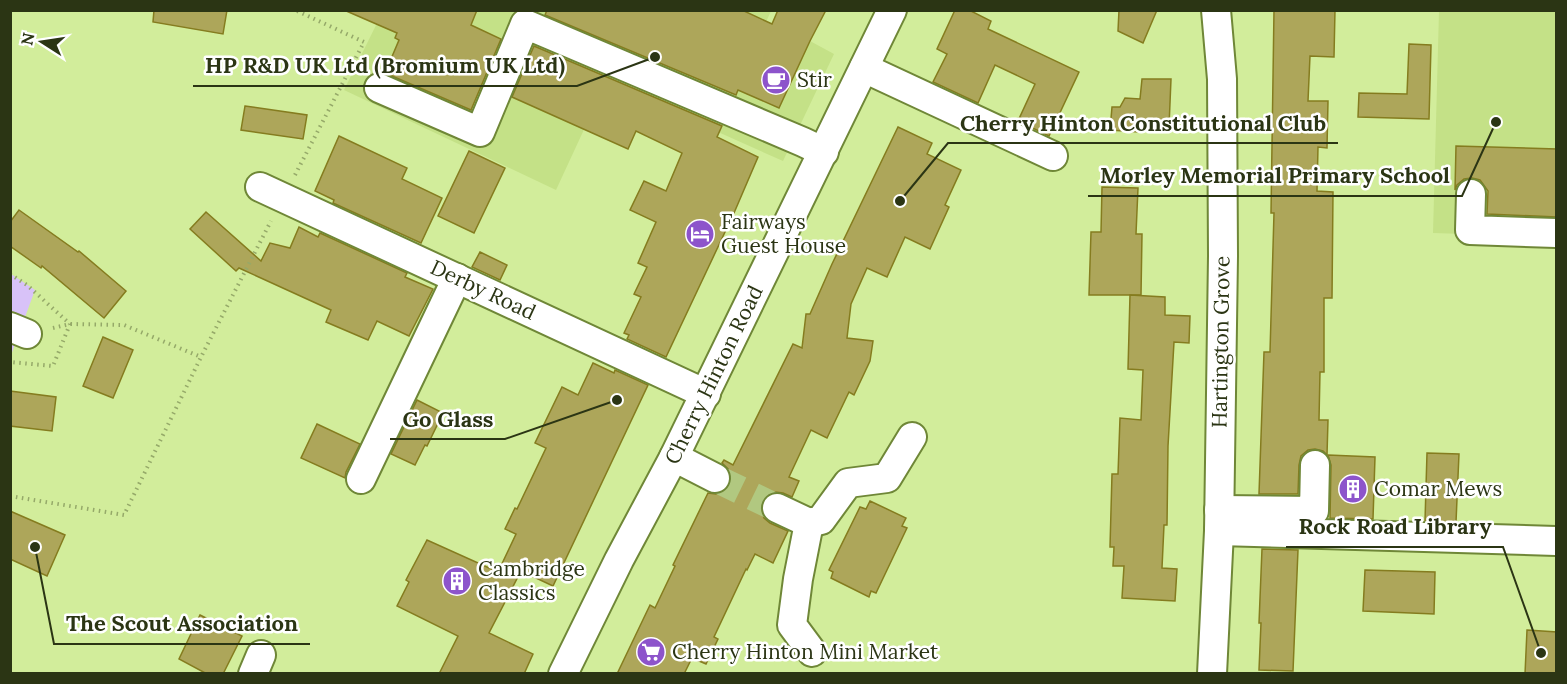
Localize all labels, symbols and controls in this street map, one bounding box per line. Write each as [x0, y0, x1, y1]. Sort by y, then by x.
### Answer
north arrow [12, 12, 72, 72]
text: N [16, 31, 38, 47]
callout: HP R&D UK Ltd (Bromium UK Ltd) [193, 46, 577, 86]
text: HP R&D UK Ltd (Bromium UK Ltd) [205, 51, 565, 79]
cafe icon: Stir [760, 64, 792, 96]
place label: Stir [797, 66, 832, 93]
callout: Cherry Hinton Constitutional Club [948, 103, 1338, 143]
text: Cherry Hinton Constitutional Club [960, 109, 1326, 137]
callout: Morley Memorial Primary School [1088, 156, 1462, 196]
text: Morley Memorial Primary School [1100, 161, 1450, 189]
place label: Fairways Guest House [721, 208, 846, 259]
hotel icon: Fairways Guest House [684, 218, 716, 250]
street label: Derby Road [426, 253, 540, 326]
street label: Hartington Grove [1205, 256, 1236, 428]
street label: Cherry Hinton Road [658, 281, 769, 469]
callout: Go Glass [390, 399, 505, 439]
text: Go Glass [402, 405, 494, 433]
building icon: Comar Mews [1337, 473, 1369, 505]
place label: Comar Mews [1374, 475, 1502, 502]
callout: Rock Road Library [1286, 507, 1503, 547]
text: Rock Road Library [1298, 512, 1492, 540]
place label: Cambridge Classics [478, 555, 585, 606]
building icon: Cambridge Classics [441, 565, 473, 597]
callout: The Scout Association [54, 604, 310, 644]
text: The Scout Association [66, 609, 298, 637]
supermarket icon: Cherry Hinton Mini Market [635, 636, 667, 668]
place label: Cherry Hinton Mini Market [672, 638, 939, 665]

